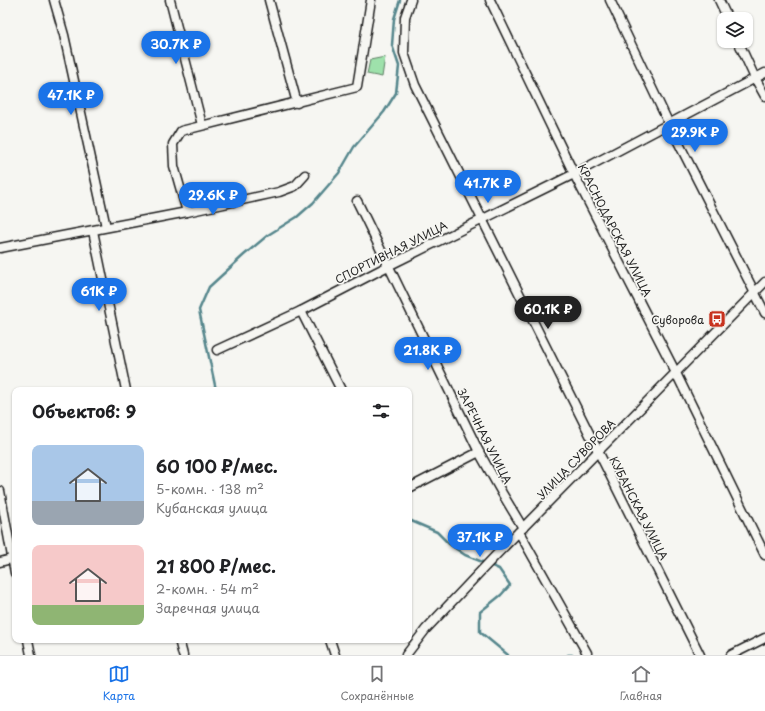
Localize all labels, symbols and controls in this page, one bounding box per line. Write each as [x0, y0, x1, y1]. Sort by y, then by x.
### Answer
map controls [717, 12, 753, 48]
button: layers [717, 12, 753, 48]
pin: 30.7K ₽ [139, 31, 213, 65]
text: 30.7K ₽ [150, 34, 202, 53]
pin: 47.1K ₽ [34, 82, 108, 116]
text: 47.1K ₽ [47, 85, 95, 104]
pin: 29.9K ₽ [658, 119, 732, 153]
text: 29.9K ₽ [671, 122, 719, 141]
street label: КРАСНОДАРСКАЯ УЛИЦА [574, 160, 656, 300]
pin: 41.7K ₽ [451, 170, 525, 204]
text: 41.7K ₽ [464, 173, 512, 192]
pin: 29.6K ₽ [176, 182, 250, 216]
text: 29.6K ₽ [188, 185, 238, 204]
street label: СПОРТИВНАЯ УЛИЦА [332, 216, 451, 288]
pin: 61K ₽ [71, 278, 127, 312]
text: 61K ₽ [81, 281, 117, 300]
pin: 60.1K ₽ [511, 296, 585, 330]
text: 60.1K ₽ [523, 299, 573, 318]
bus stop icon: Суворова [707, 309, 727, 329]
place label: Суворова [651, 311, 704, 328]
pin: 21.8K ₽ [391, 337, 465, 371]
text: 21.8K ₽ [403, 340, 453, 359]
street label: ЗАРЕЧНАЯ УЛИЦА [454, 385, 517, 487]
text: Объектов: 9 [32, 398, 136, 424]
icon: filters [370, 400, 392, 422]
street label: УЛИЦА СУВОРОВА [533, 415, 619, 503]
text: 60 100 ₽/мес. [156, 453, 278, 479]
street label: КУБАНСКАЯ УЛИЦА [605, 453, 673, 563]
icon: home [64, 461, 112, 509]
text: 5-комн. · 138 m² [156, 479, 264, 498]
text: Кубанская улица [156, 498, 268, 517]
pin: 37.1K ₽ [443, 524, 517, 558]
text: 37.1K ₽ [457, 527, 503, 546]
text: 21 800 ₽/мес. [156, 553, 276, 579]
icon: home [64, 561, 112, 609]
text: 2-комн. · 54 m² [156, 579, 259, 598]
text: Заречная улица [156, 598, 260, 617]
tab: Карта [103, 663, 135, 704]
tab: Сохранённые [341, 663, 414, 704]
tab: Главная [620, 663, 662, 704]

